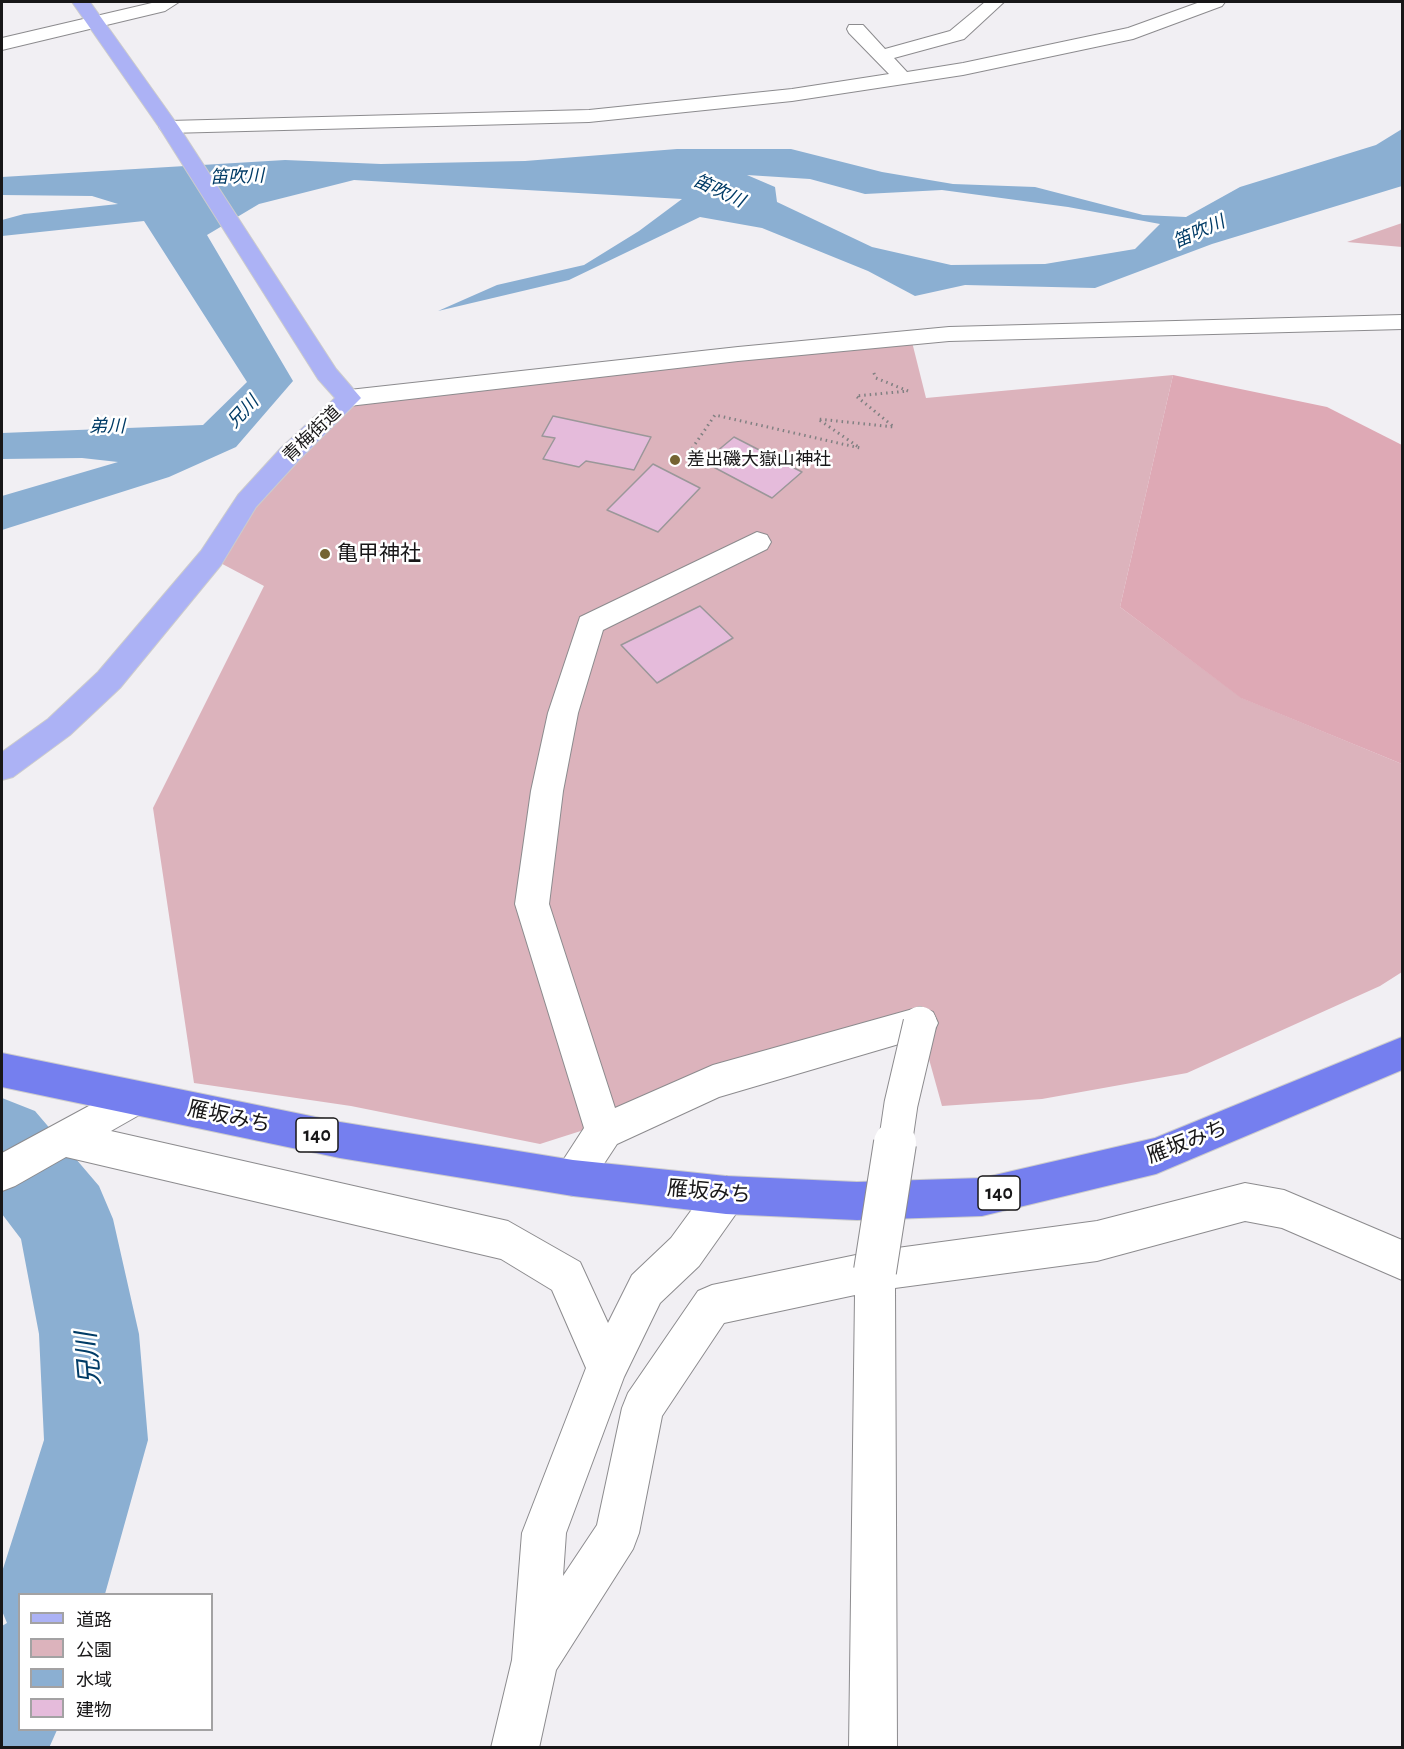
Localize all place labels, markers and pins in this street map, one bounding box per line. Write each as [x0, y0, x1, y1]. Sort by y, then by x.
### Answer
place label: 差出磯大嶽山神社 [687, 449, 831, 471]
marker: 差出磯大嶽山神社 [668, 453, 682, 467]
place label: 亀甲神社 [337, 541, 421, 567]
marker: 亀甲神社 [318, 547, 332, 561]

